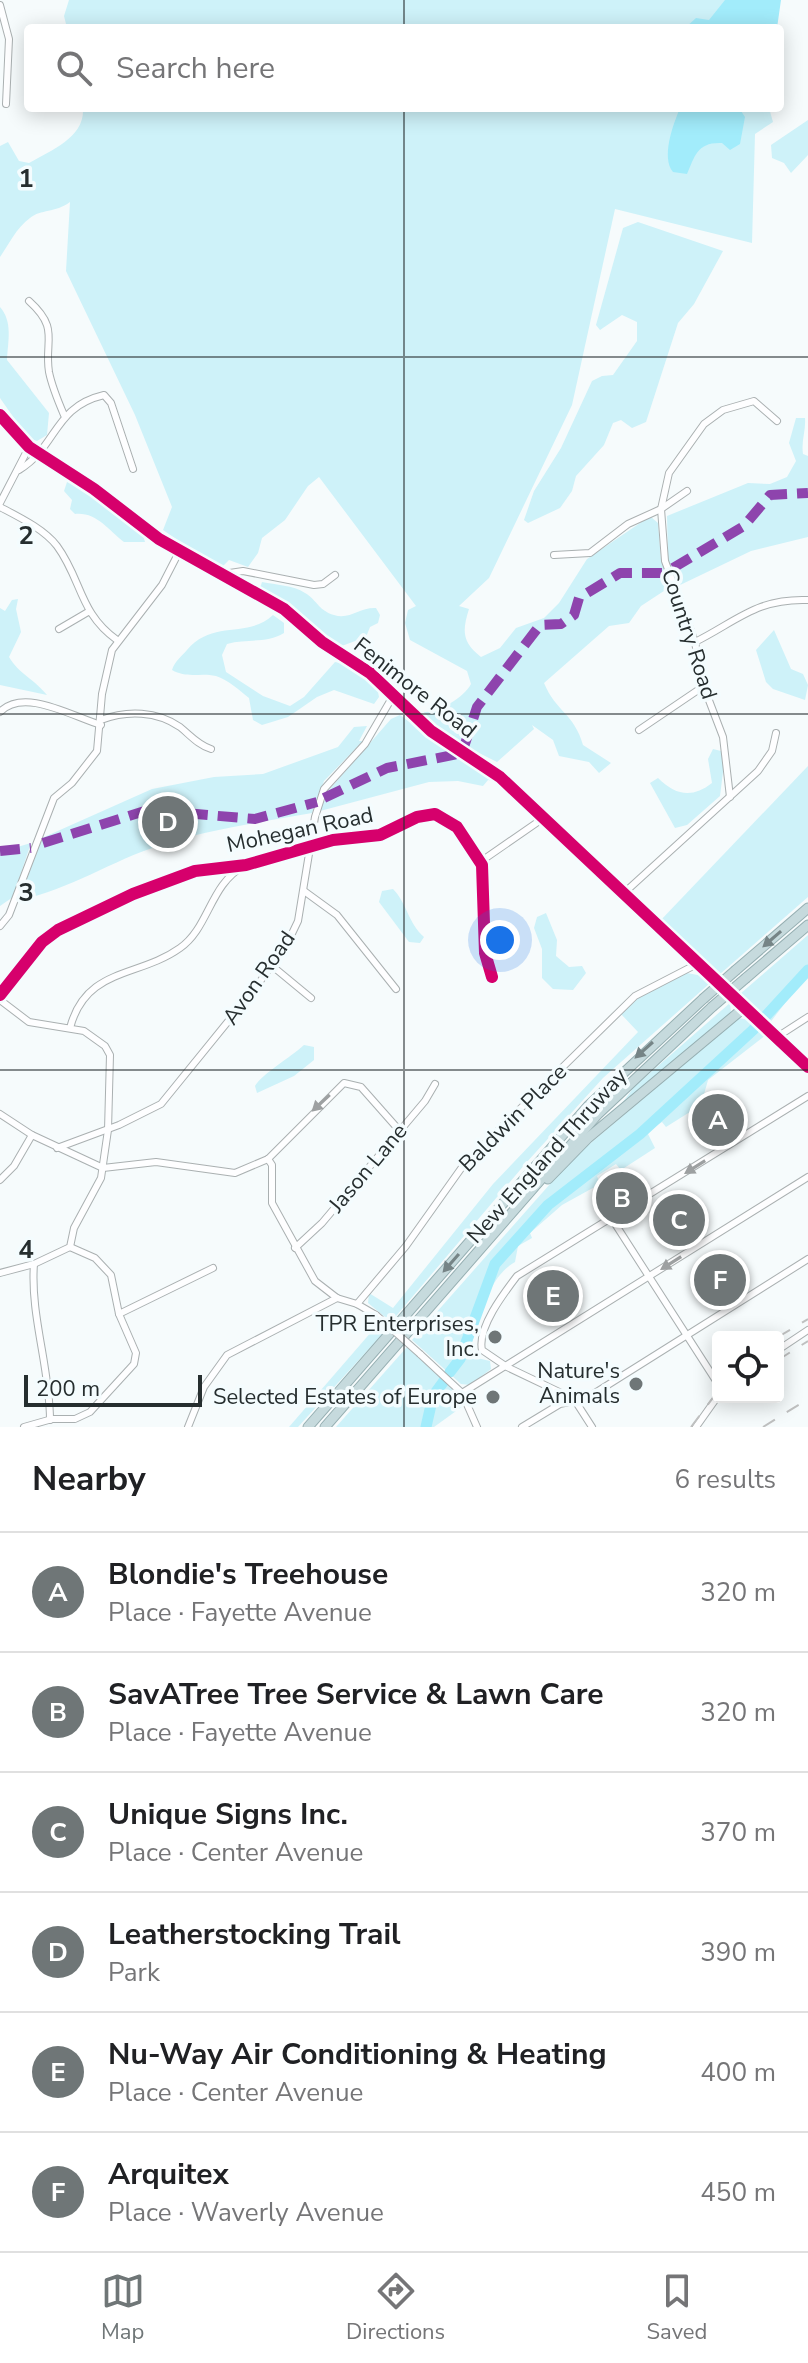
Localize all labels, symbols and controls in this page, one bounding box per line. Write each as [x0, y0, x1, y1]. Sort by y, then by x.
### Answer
search box [24, 24, 784, 112]
icon: search [52, 46, 96, 90]
text: Search here [116, 48, 275, 89]
text: 1 [18, 161, 34, 196]
text: 2 [18, 518, 34, 553]
street label: Country Road [654, 565, 724, 703]
street label: Fenimore Road [347, 631, 483, 745]
pin: D [142, 792, 194, 852]
street label: Mohegan Road [224, 800, 376, 860]
text: 3 [18, 875, 34, 910]
your location [480, 920, 520, 960]
street label: Avon Road [216, 925, 302, 1031]
one-way arrow [763, 930, 783, 947]
one-way arrow [635, 1041, 654, 1059]
street label: Baldwin Place [452, 1057, 574, 1179]
street label: New England Thruway [460, 1061, 634, 1250]
pin: A [692, 1090, 744, 1150]
one-way arrow [312, 1094, 331, 1112]
street label: Jason Lane [321, 1117, 414, 1220]
one-way arrow [684, 1160, 705, 1175]
pin: B [596, 1168, 648, 1228]
pin: C [653, 1190, 705, 1250]
text: 4 [18, 1232, 34, 1267]
pin: F [694, 1250, 746, 1310]
one-way arrow [442, 1254, 460, 1273]
one-way arrow [660, 1256, 682, 1270]
pin: E [527, 1266, 579, 1326]
place label: TPR Enterprises, Inc. [315, 1309, 479, 1364]
marker: TPR Enterprises, Inc. [486, 1328, 504, 1346]
map controls [712, 1331, 784, 1403]
button: locate [712, 1331, 784, 1403]
place label: Nature's Animals [537, 1356, 620, 1411]
scale bar [24, 1371, 202, 1407]
text: 200 m [36, 1374, 100, 1404]
marker: Nature's Animals [627, 1375, 645, 1393]
place label: Selected Estates of Europe [213, 1382, 477, 1412]
marker: Selected Estates of Europe [484, 1388, 502, 1406]
text: Nearby [32, 1456, 146, 1502]
text: 6 results [675, 1462, 776, 1497]
text: Blondie's Treehouse [108, 1554, 388, 1595]
text: A [48, 1575, 68, 1610]
text: 320 m [700, 1575, 776, 1610]
text: Place · Fayette Avenue [108, 1595, 372, 1630]
text: SavATree Tree Service & Lawn Care [108, 1674, 604, 1715]
text: B [49, 1695, 67, 1730]
text: 320 m [700, 1695, 776, 1730]
text: Place · Fayette Avenue [108, 1715, 372, 1750]
text: Unique Signs Inc. [108, 1794, 348, 1835]
text: C [49, 1815, 67, 1850]
text: 370 m [700, 1815, 776, 1850]
text: Place · Center Avenue [108, 1835, 363, 1870]
text: Leatherstocking Trail [108, 1914, 401, 1955]
text: D [48, 1935, 68, 1970]
text: 390 m [700, 1935, 776, 1970]
text: Park [108, 1955, 160, 1990]
text: Nu-Way Air Conditioning & Heating [108, 2034, 607, 2075]
text: E [50, 2055, 66, 2090]
text: 400 m [700, 2055, 776, 2090]
text: Place · Center Avenue [108, 2075, 363, 2110]
text: Arquitex [108, 2154, 229, 2195]
text: F [51, 2175, 65, 2210]
text: 450 m [700, 2175, 776, 2210]
text: Place · Waverly Avenue [108, 2195, 384, 2230]
tab: Map [101, 2269, 145, 2347]
tab: Directions [346, 2269, 445, 2347]
tab: Saved [647, 2269, 707, 2347]

